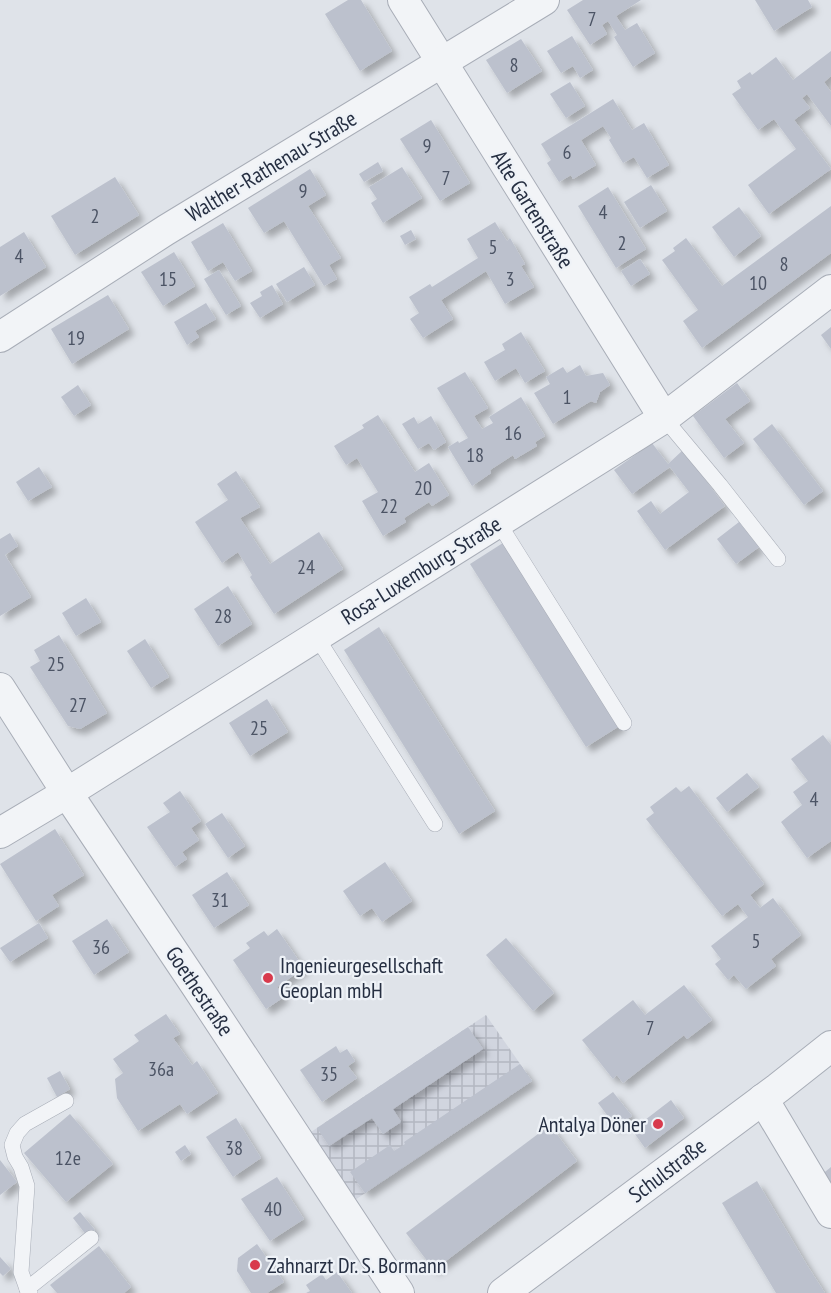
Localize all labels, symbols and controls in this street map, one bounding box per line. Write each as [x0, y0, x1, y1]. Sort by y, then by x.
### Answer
house number: 7 [588, 6, 597, 32]
house number: 8 [510, 52, 519, 78]
street label: Walther-Rathenau-Straße [181, 104, 361, 228]
house number: 9 [423, 133, 432, 159]
house number: 6 [563, 139, 572, 165]
street label: Alte Gartenstraße [486, 145, 580, 273]
house number: 7 [442, 165, 451, 191]
house number: 9 [299, 178, 308, 204]
house number: 4 [599, 199, 608, 225]
house number: 2 [91, 203, 100, 229]
house number: 2 [618, 230, 627, 256]
house number: 5 [489, 234, 498, 260]
house number: 4 [15, 243, 24, 269]
house number: 8 [780, 251, 789, 277]
house number: 15 [159, 266, 177, 292]
house number: 3 [506, 266, 515, 292]
house number: 10 [749, 270, 767, 296]
house number: 19 [67, 325, 85, 351]
house number: 1 [563, 384, 572, 410]
house number: 16 [504, 420, 522, 446]
house number: 18 [466, 442, 484, 468]
house number: 20 [414, 475, 432, 501]
house number: 22 [380, 493, 398, 519]
street label: Rosa-Luxemburg-Straße [336, 510, 506, 630]
house number: 24 [297, 554, 315, 580]
house number: 28 [214, 603, 232, 629]
house number: 25 [47, 651, 65, 677]
house number: 27 [69, 692, 87, 718]
house number: 25 [250, 715, 268, 741]
house number: 4 [810, 786, 819, 812]
house number: 31 [211, 887, 229, 913]
house number: 5 [752, 928, 761, 954]
house number: 36 [92, 934, 110, 960]
street label: Goethestraße [160, 941, 240, 1041]
place label: Ingenieurgesellschaft Geoplan mbH [280, 951, 443, 1004]
marker: Ingenieurgesellschaft Geoplan mbH [261, 971, 275, 985]
house number: 7 [646, 1015, 655, 1041]
house number: 36a [148, 1056, 174, 1082]
house number: 35 [320, 1061, 338, 1087]
place label: Antalya Döner [538, 1110, 646, 1138]
marker: Antalya Döner [651, 1117, 665, 1131]
street label: Schulstraße [623, 1132, 711, 1208]
house number: 38 [225, 1135, 243, 1161]
house number: 12e [55, 1145, 81, 1171]
house number: 40 [264, 1196, 282, 1222]
place label: Zahnarzt Dr. S. Bormann [267, 1251, 446, 1279]
marker: Zahnarzt Dr. S. Bormann [248, 1258, 262, 1272]

